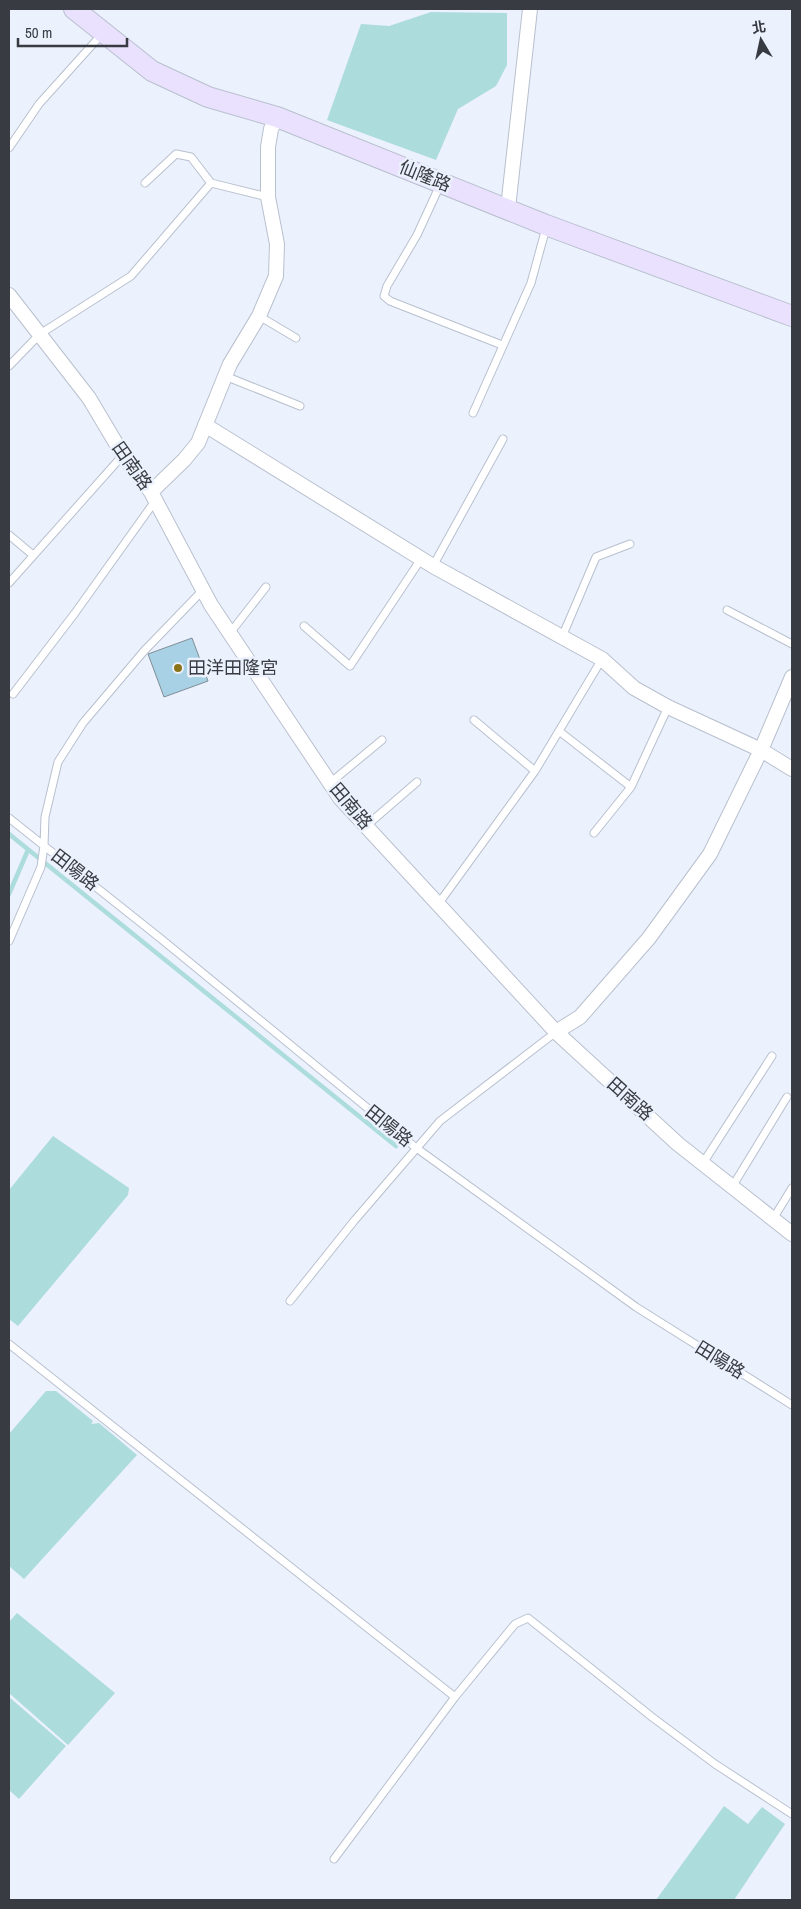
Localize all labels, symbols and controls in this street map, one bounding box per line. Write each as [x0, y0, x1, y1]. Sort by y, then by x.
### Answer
scale bar [18, 15, 126, 47]
north arrow [736, 15, 786, 65]
text: 北 [751, 17, 767, 37]
text: 50 m [25, 22, 52, 43]
street label: 仙隆路 [395, 154, 455, 197]
street label: 田南路 [107, 436, 158, 495]
place label: 田洋田隆宮 [188, 655, 278, 680]
marker: 田洋田隆宮 [172, 662, 184, 674]
street label: 田南路 [324, 777, 378, 834]
street label: 田陽路 [46, 843, 104, 896]
street label: 田南路 [602, 1071, 659, 1126]
street label: 田陽路 [360, 1099, 418, 1152]
street label: 田陽路 [691, 1335, 750, 1384]

